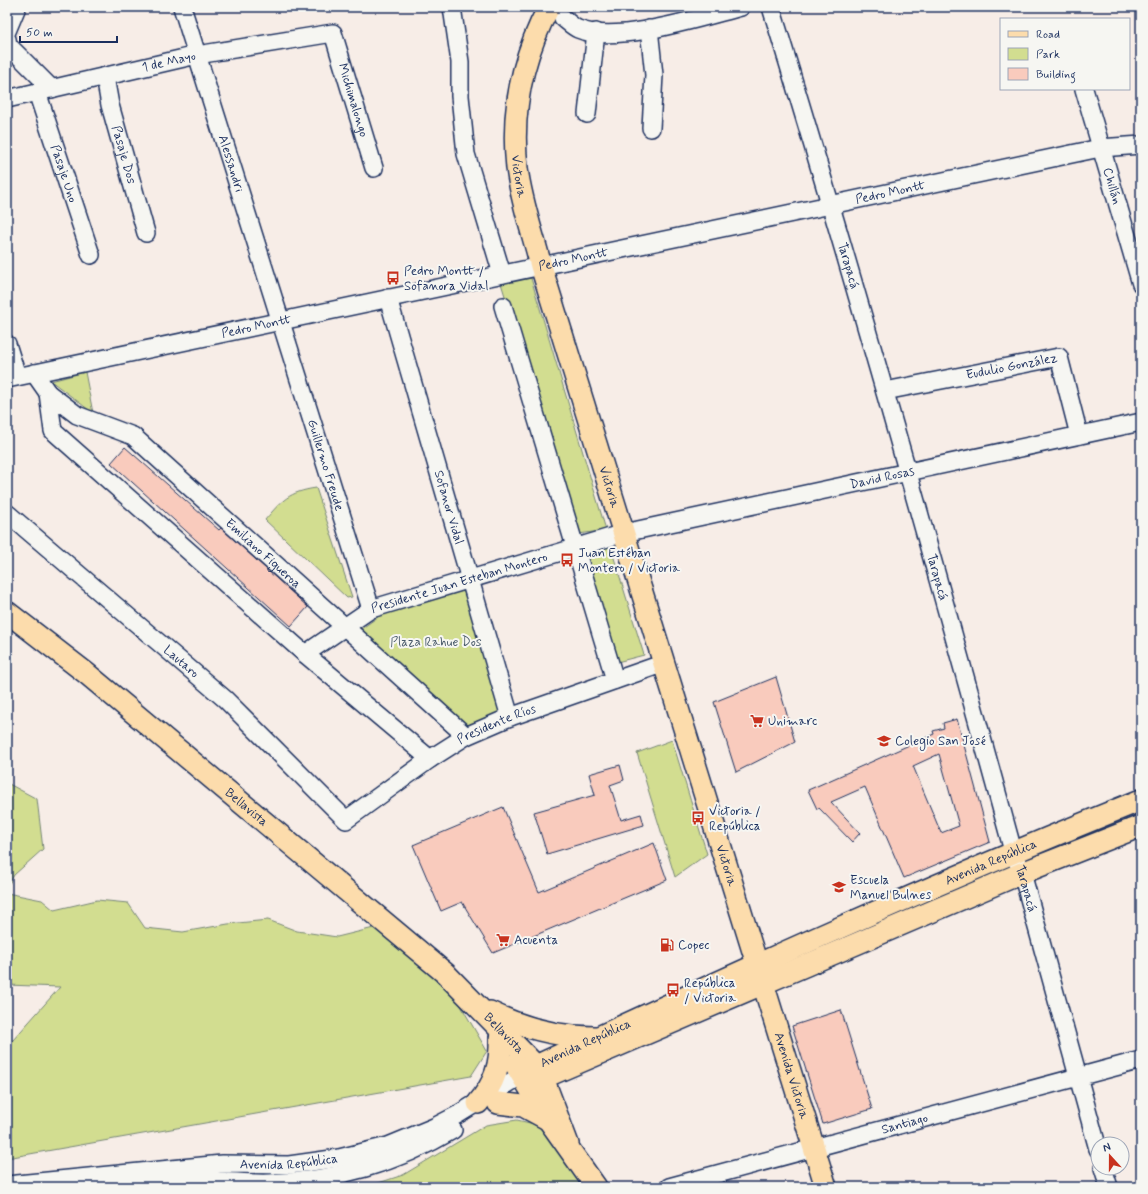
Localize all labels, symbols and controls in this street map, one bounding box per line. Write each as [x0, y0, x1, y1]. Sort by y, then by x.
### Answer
scale bar [20, 18, 117, 44]
legend [1000, 18, 1130, 90]
text: 50 m [26, 25, 53, 41]
text: Road [1036, 27, 1060, 43]
street label: 1 de Mayo [140, 47, 197, 76]
text: Park [1036, 47, 1060, 63]
street label: Michimalongo [334, 61, 373, 140]
text: Building [1036, 67, 1076, 84]
street label: Pasaje Dos [108, 124, 140, 186]
street label: Alessandri [214, 133, 248, 194]
street label: Pasaje Uno [47, 143, 82, 205]
street label: Victoria [507, 154, 531, 199]
street label: Chillán [1099, 166, 1126, 206]
street label: Pedro Montt [854, 176, 928, 208]
street label: Tarapacá [834, 240, 863, 291]
street label: Pedro Montt [537, 243, 611, 275]
place label: Pedro Montt / Sofanora Vidal [404, 263, 488, 295]
bus stop icon: Pedro Montt / Sofanora Vidal [385, 270, 401, 286]
street label: Pedro Montt [220, 310, 294, 342]
street label: Eudulio González [965, 349, 1059, 383]
street label: Guillermo Freude [303, 417, 348, 513]
street label: David Rosas [848, 462, 916, 493]
street label: Victoria [595, 464, 624, 510]
street label: Sofanor Vidal [430, 468, 468, 546]
street label: Emiliano Figueroa [222, 515, 305, 592]
place label: Juan Estéban Montero / Victoria [578, 545, 680, 577]
street label: Presidente Juan Esteban Montero [369, 548, 549, 617]
bus stop icon: Juan Estéban Montero / Victoria [559, 552, 575, 568]
street label: Tarapacá [923, 552, 952, 602]
park label: Plaza Rahue Dos [390, 634, 482, 651]
street label: Lautaro [160, 642, 203, 682]
street label: Presidente Ríos [454, 700, 538, 748]
supermarket icon: Unimarc [749, 713, 765, 729]
place label: Unimarc [768, 713, 817, 730]
school or university icon: Colegio San José [876, 733, 892, 749]
place label: Colegio San José [895, 733, 986, 751]
street label: Bellavista [221, 784, 272, 830]
place label: Victoria / República [709, 803, 761, 835]
bus stop icon: Victoria / República [690, 810, 706, 826]
street label: Avenida República [942, 835, 1040, 889]
street label: Victoria [712, 842, 741, 888]
street label: Tarapacá [1011, 863, 1041, 914]
place label: Escuela Manuel Bulnes [850, 872, 931, 904]
school or university icon: Escuela Manuel Bulnes [831, 879, 847, 895]
supermarket icon: Acuenta [495, 932, 511, 948]
place label: Acuenta [514, 932, 559, 949]
fuel station icon: Copec [659, 937, 675, 953]
place label: Copec [678, 937, 709, 954]
place label: República / Victoria [684, 975, 736, 1007]
bus stop icon: República / Victoria [665, 982, 681, 998]
street label: Bellavista [480, 1009, 528, 1058]
street label: Avenida República [537, 1015, 634, 1071]
street label: Avenida Victoria [770, 1030, 813, 1121]
street label: Santiago [879, 1109, 930, 1138]
north arrow [1090, 1136, 1130, 1176]
text: N [1101, 1140, 1113, 1155]
street label: Avenida República [240, 1150, 339, 1174]

